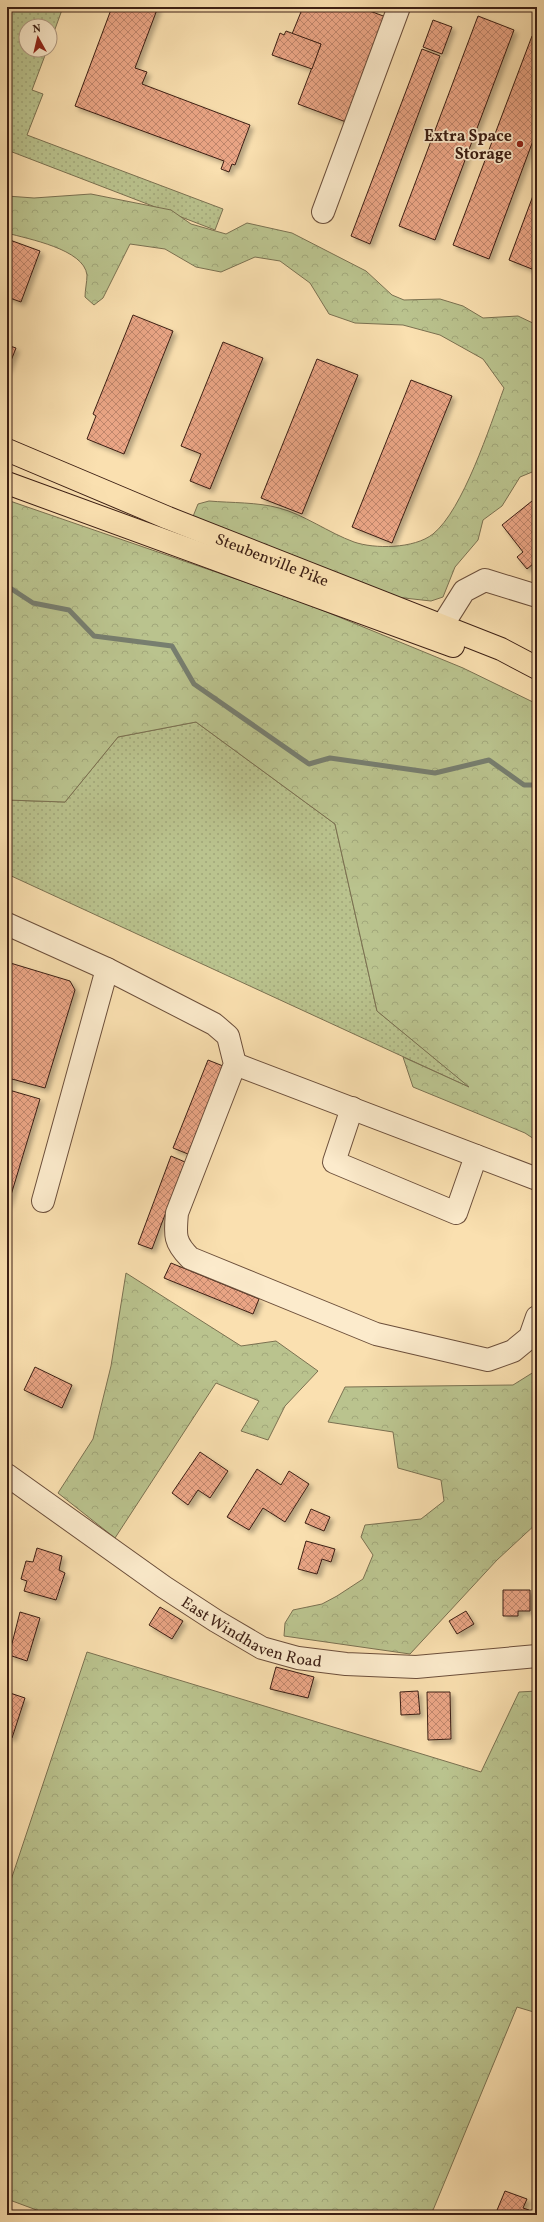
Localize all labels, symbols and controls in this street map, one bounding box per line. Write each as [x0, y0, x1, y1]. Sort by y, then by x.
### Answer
north arrow [18, 18, 58, 58]
text: N [32, 22, 42, 38]
place label: Extra Space Storage [424, 126, 512, 166]
marker: Extra Space Storage [515, 139, 525, 149]
street label: Steubenville Pike [212, 529, 332, 593]
street label: East Windhaven Road [176, 1592, 323, 1674]

